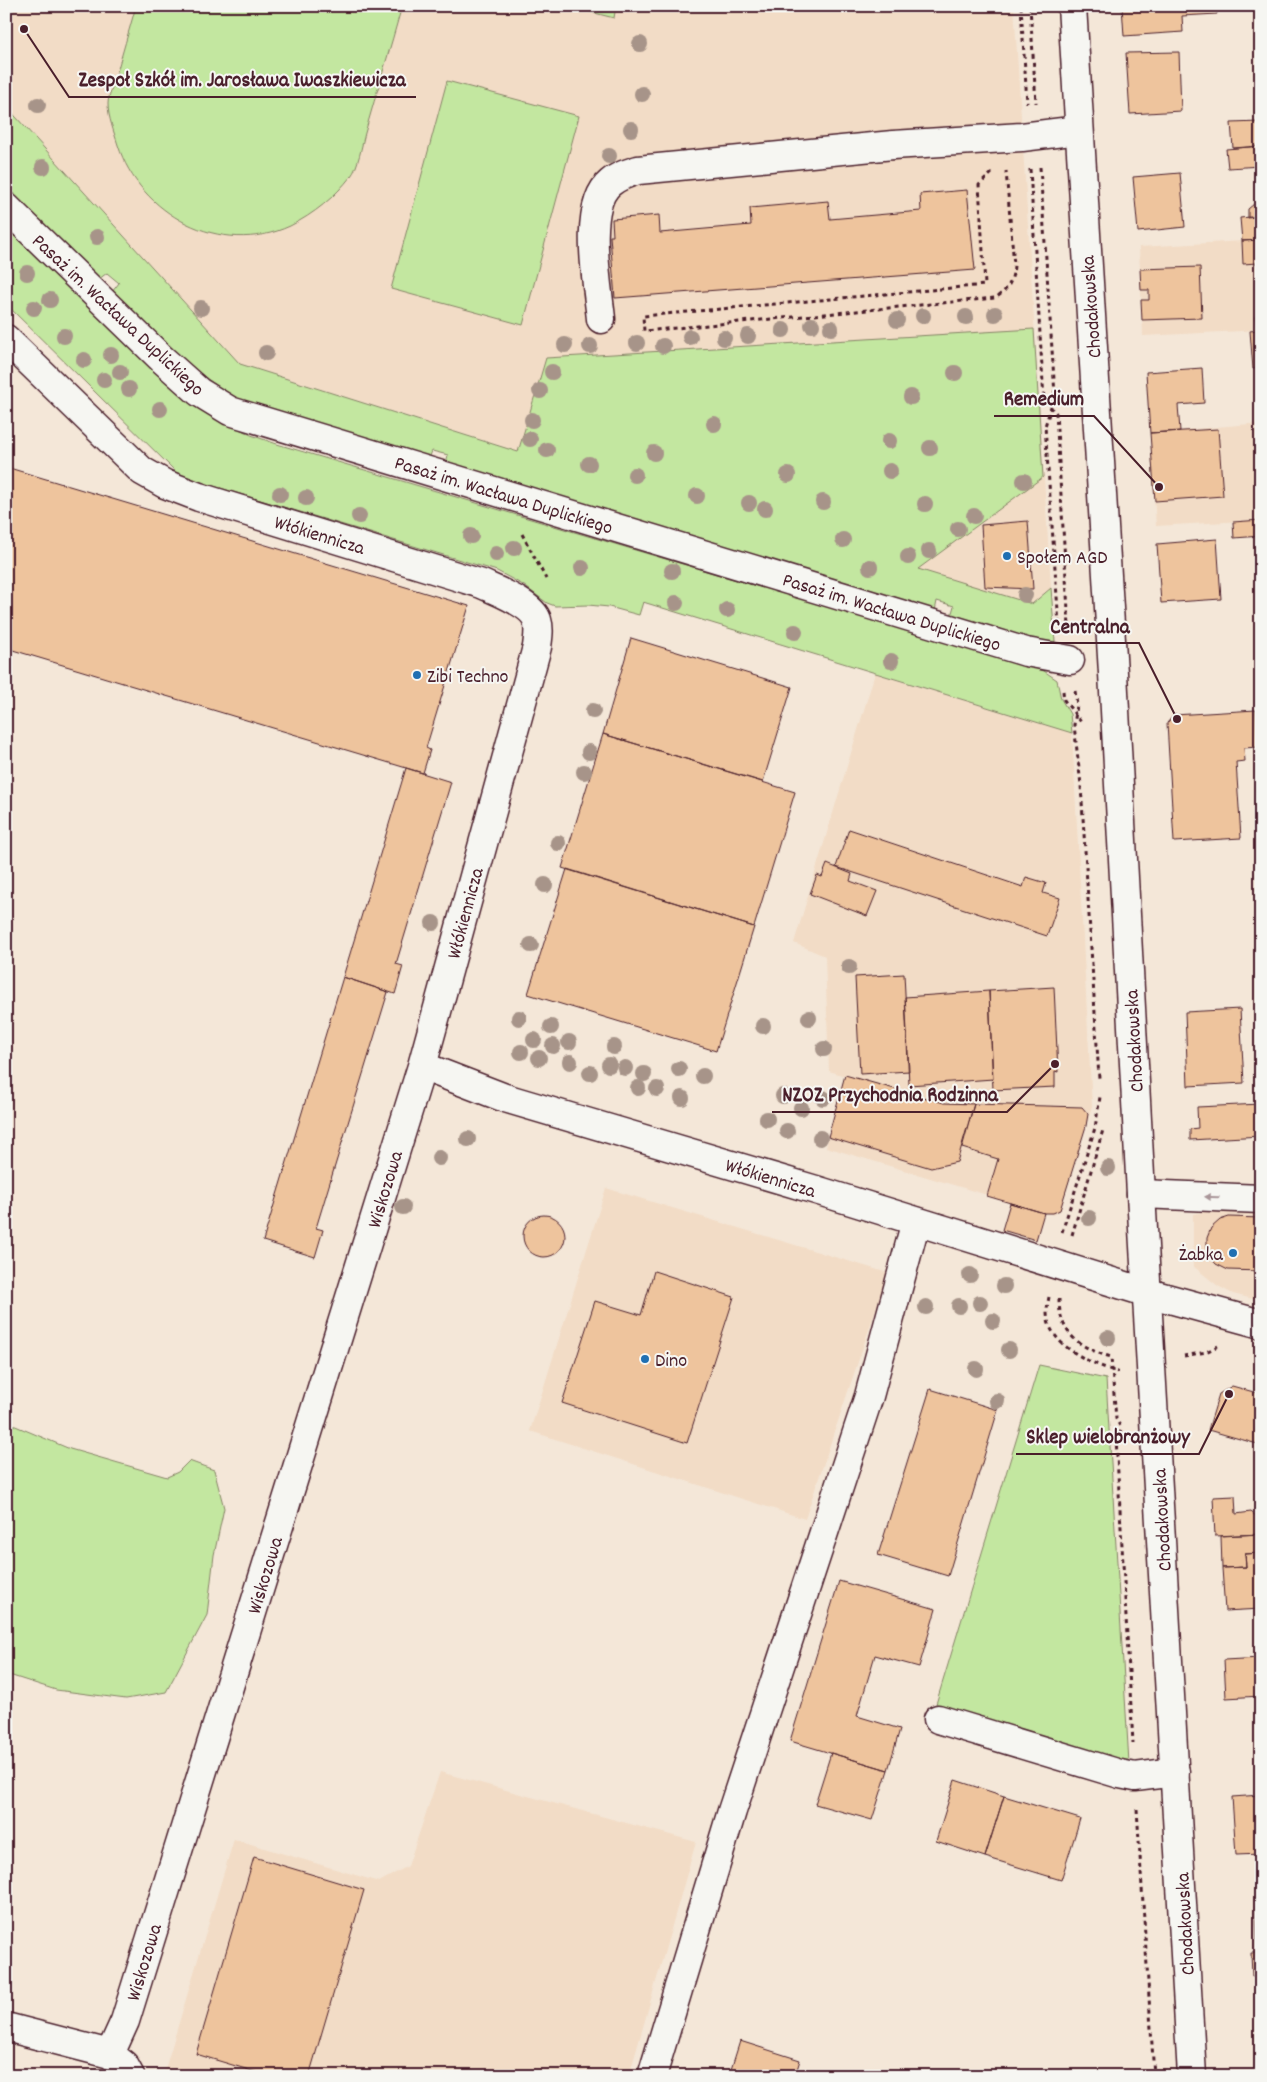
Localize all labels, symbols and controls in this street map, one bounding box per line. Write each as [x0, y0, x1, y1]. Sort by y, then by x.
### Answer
callout: Zespoł Szkół im. Jarosława Iwaszkiewicza [69, 61, 416, 97]
text: Zespoł Szkół im. Jarosława Iwaszkiewicza [78, 67, 407, 97]
street label: Pasaż im. Wacława Duplickiego [24, 229, 210, 404]
street label: Chodakowska [1075, 254, 1111, 359]
callout: Remedium [994, 380, 1094, 416]
text: Remedium [1004, 386, 1084, 416]
street label: Pasaż im. Wacława Duplickiego [391, 450, 616, 543]
street label: Włókiennicza [270, 510, 368, 564]
place label: Społem AGD [1017, 545, 1107, 573]
marker: Społem AGD [1001, 550, 1013, 562]
street label: Pasaż im. Wacława Duplickiego [779, 567, 1004, 660]
callout: Centralna [1040, 607, 1139, 643]
text: Centralna [1050, 614, 1131, 644]
place label: Zibi Techno [427, 664, 509, 692]
marker: Zibi Techno [411, 669, 423, 681]
street label: Włókiennicza [441, 865, 493, 962]
street label: Chodakowska [1119, 988, 1153, 1093]
callout: NZOZ Przychodnia Rodzinna [772, 1076, 1007, 1112]
text: NZOZ Przychodnia Rodzinna [782, 1082, 999, 1112]
street label: Wiskozowa [362, 1147, 412, 1232]
street label: Włókiennicza [721, 1153, 819, 1207]
one-way arrow [1204, 1193, 1220, 1201]
place label: Żabka [1178, 1242, 1224, 1270]
marker: Żabka [1227, 1247, 1239, 1259]
place label: Dino [655, 1348, 687, 1376]
marker: Dino [639, 1353, 651, 1365]
callout: Sklep wielobranżowy [1016, 1418, 1199, 1454]
text: Sklep wielobranżowy [1026, 1424, 1191, 1454]
street label: Chodakowska [1147, 1467, 1181, 1572]
street label: Wiskozowa [242, 1533, 292, 1618]
street label: Chodakowska [1170, 1871, 1204, 1976]
street label: Wiskozowa [121, 1920, 171, 2005]

